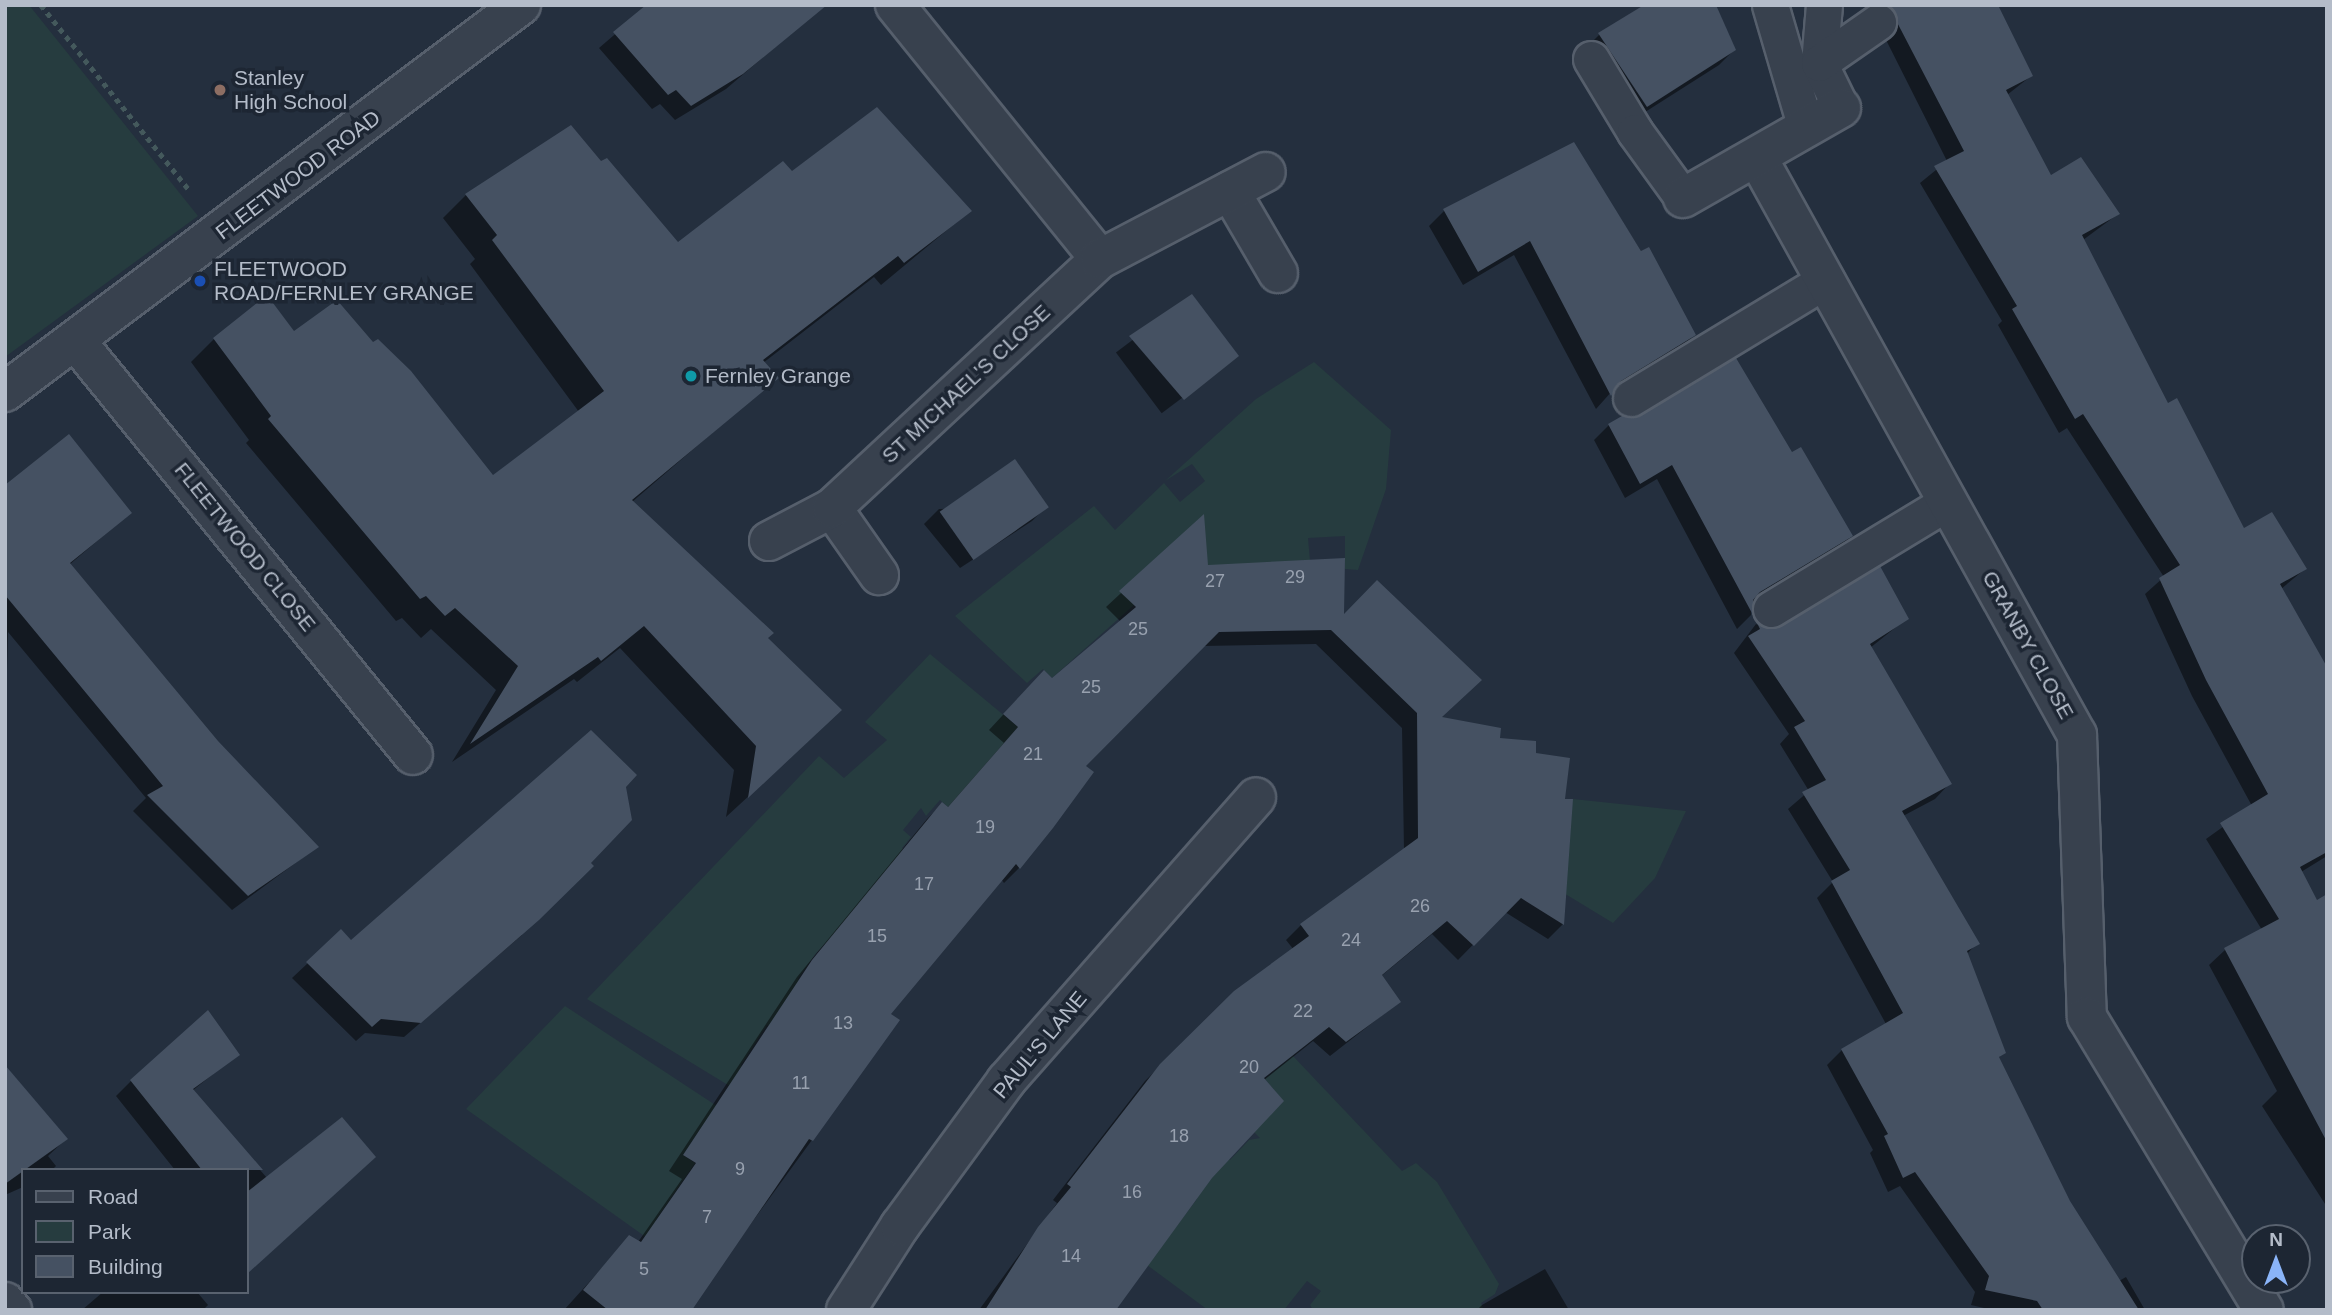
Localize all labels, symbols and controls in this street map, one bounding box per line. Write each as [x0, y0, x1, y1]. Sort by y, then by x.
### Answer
place label: Stanley High School [234, 65, 347, 115]
marker: Stanley High School [212, 82, 228, 98]
street label: FLEETWOOD ROAD [211, 105, 385, 245]
place label: FLEETWOOD ROAD/FERNLEY GRANGE [214, 256, 474, 306]
marker: FLEETWOOD ROAD/FERNLEY GRANGE [192, 273, 208, 289]
street label: ST MICHAEL'S CLOSE [877, 299, 1055, 469]
place label: Fernley Grange [705, 363, 851, 389]
marker: Fernley Grange [683, 368, 699, 384]
street label: FLEETWOOD CLOSE [169, 457, 321, 637]
house number: 29 [1285, 566, 1305, 588]
street label: GRANBY CLOSE [1977, 566, 2079, 724]
house number: 27 [1205, 570, 1225, 592]
house number: 25 [1128, 618, 1148, 640]
house number: 25 [1081, 676, 1101, 698]
house number: 21 [1023, 743, 1043, 765]
house number: 19 [975, 816, 995, 838]
house number: 17 [914, 873, 934, 895]
house number: 26 [1410, 895, 1430, 917]
house number: 15 [867, 925, 887, 947]
house number: 24 [1341, 929, 1361, 951]
street label: PAUL'S LANE [988, 986, 1092, 1104]
house number: 22 [1293, 1000, 1313, 1022]
house number: 13 [833, 1012, 853, 1034]
house number: 20 [1239, 1056, 1259, 1078]
house number: 11 [792, 1072, 810, 1094]
house number: 18 [1169, 1125, 1189, 1147]
house number: 9 [735, 1158, 745, 1180]
legend [21, 1168, 248, 1294]
house number: 16 [1122, 1181, 1142, 1203]
text: Road [88, 1185, 138, 1208]
house number: 7 [702, 1206, 712, 1228]
text: Park [88, 1220, 131, 1243]
north arrow [2241, 1224, 2311, 1294]
text: N [2269, 1229, 2283, 1250]
house number: 14 [1061, 1245, 1081, 1267]
text: Building [88, 1255, 163, 1278]
house number: 5 [639, 1258, 649, 1280]

